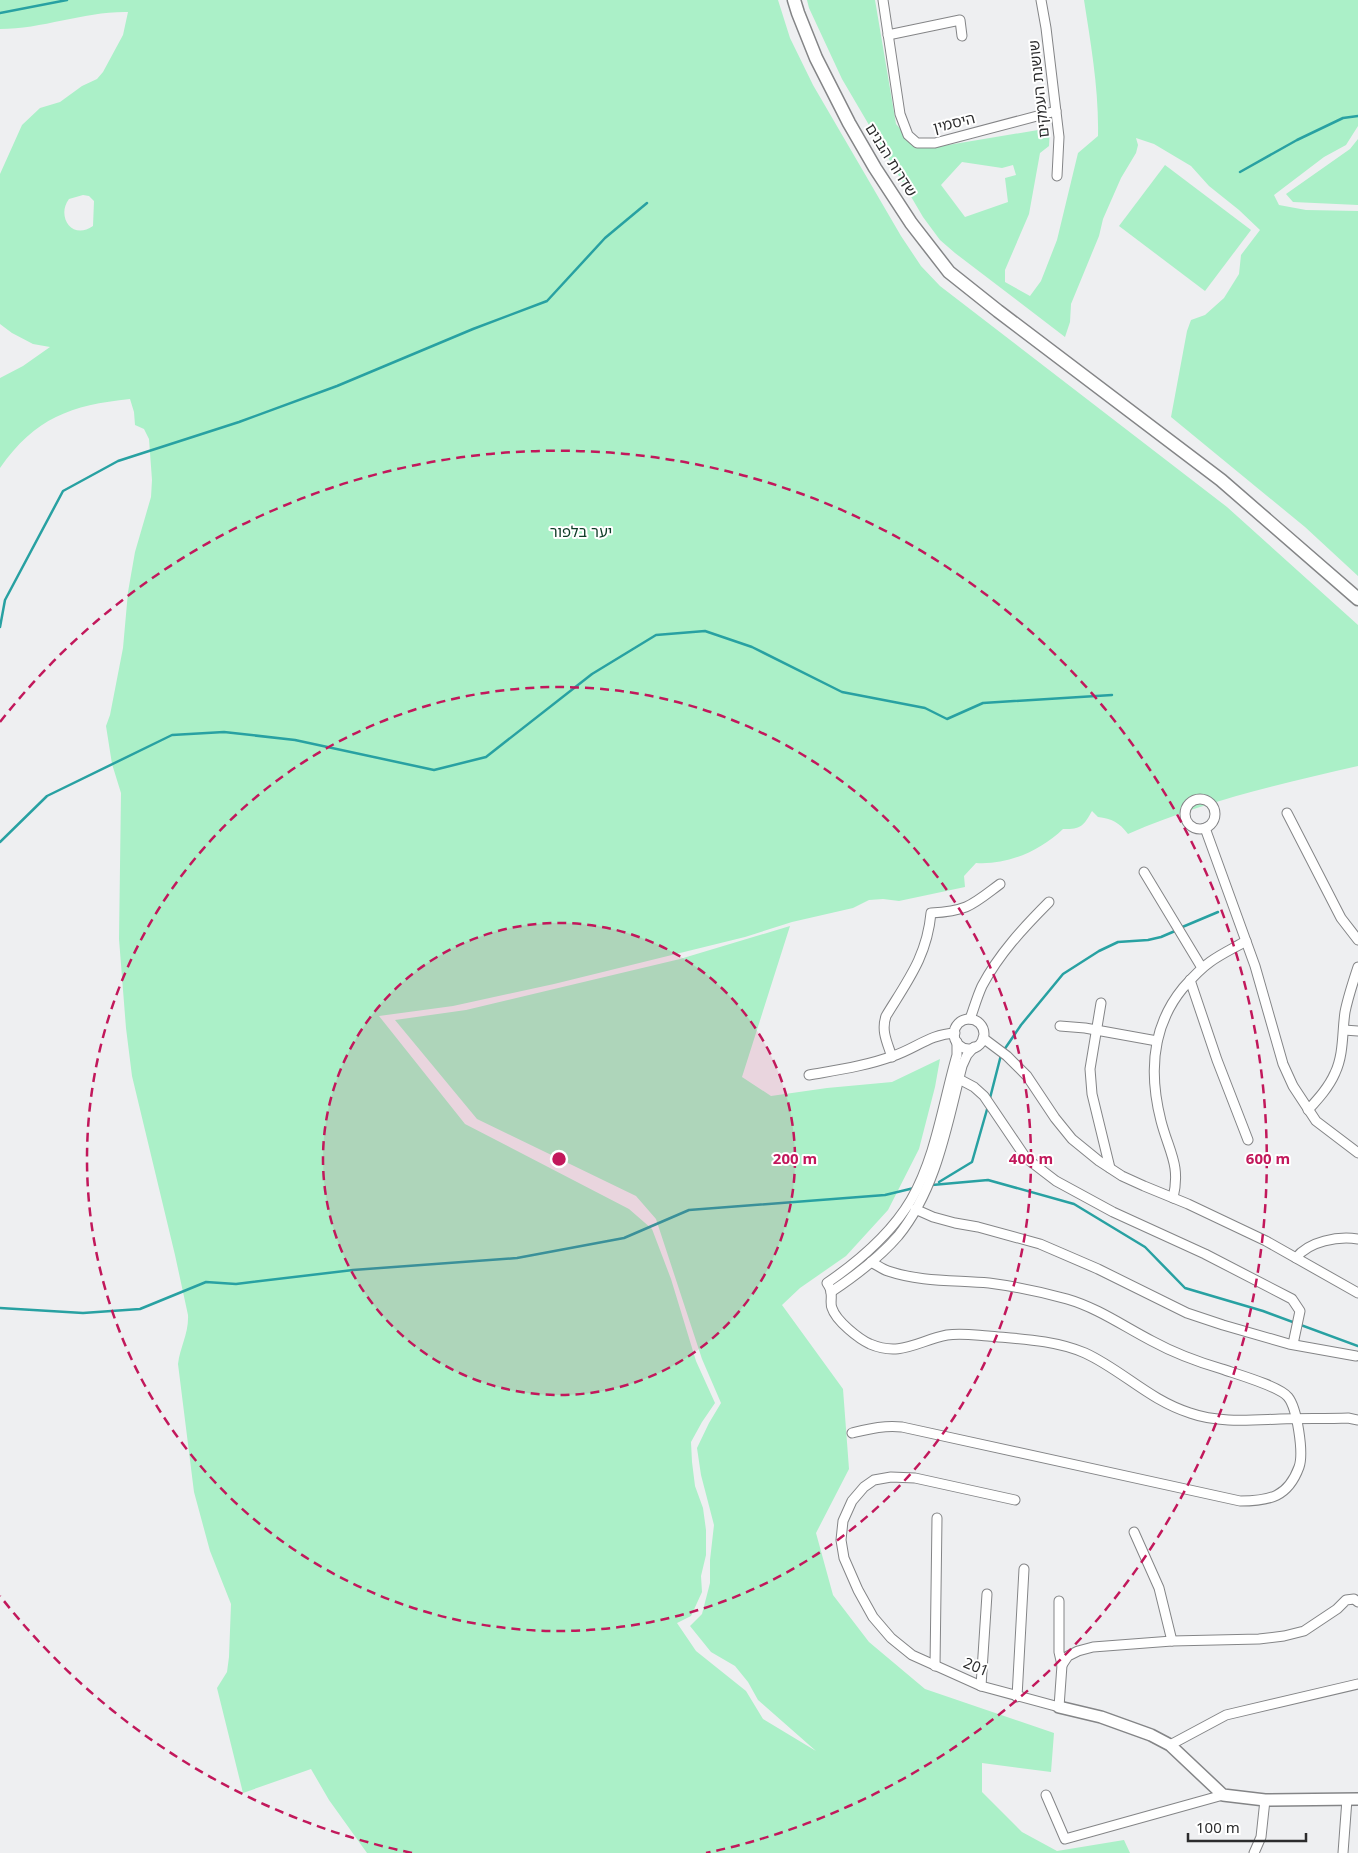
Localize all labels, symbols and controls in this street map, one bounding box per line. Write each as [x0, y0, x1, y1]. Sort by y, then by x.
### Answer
street label: שושנת העמקים [1023, 39, 1053, 139]
street label: היסמין [931, 107, 977, 137]
street label: שדרות הבנים [861, 119, 922, 200]
park label: יער בלפור [550, 521, 612, 541]
text: 200 m [773, 1148, 817, 1168]
text: 400 m [1009, 1148, 1053, 1168]
text: 600 m [1246, 1148, 1290, 1168]
centre of rings [550, 1150, 568, 1168]
street label: 201 [961, 1652, 992, 1680]
scale bar [1188, 1810, 1306, 1842]
text: 100 m [1196, 1817, 1240, 1837]

